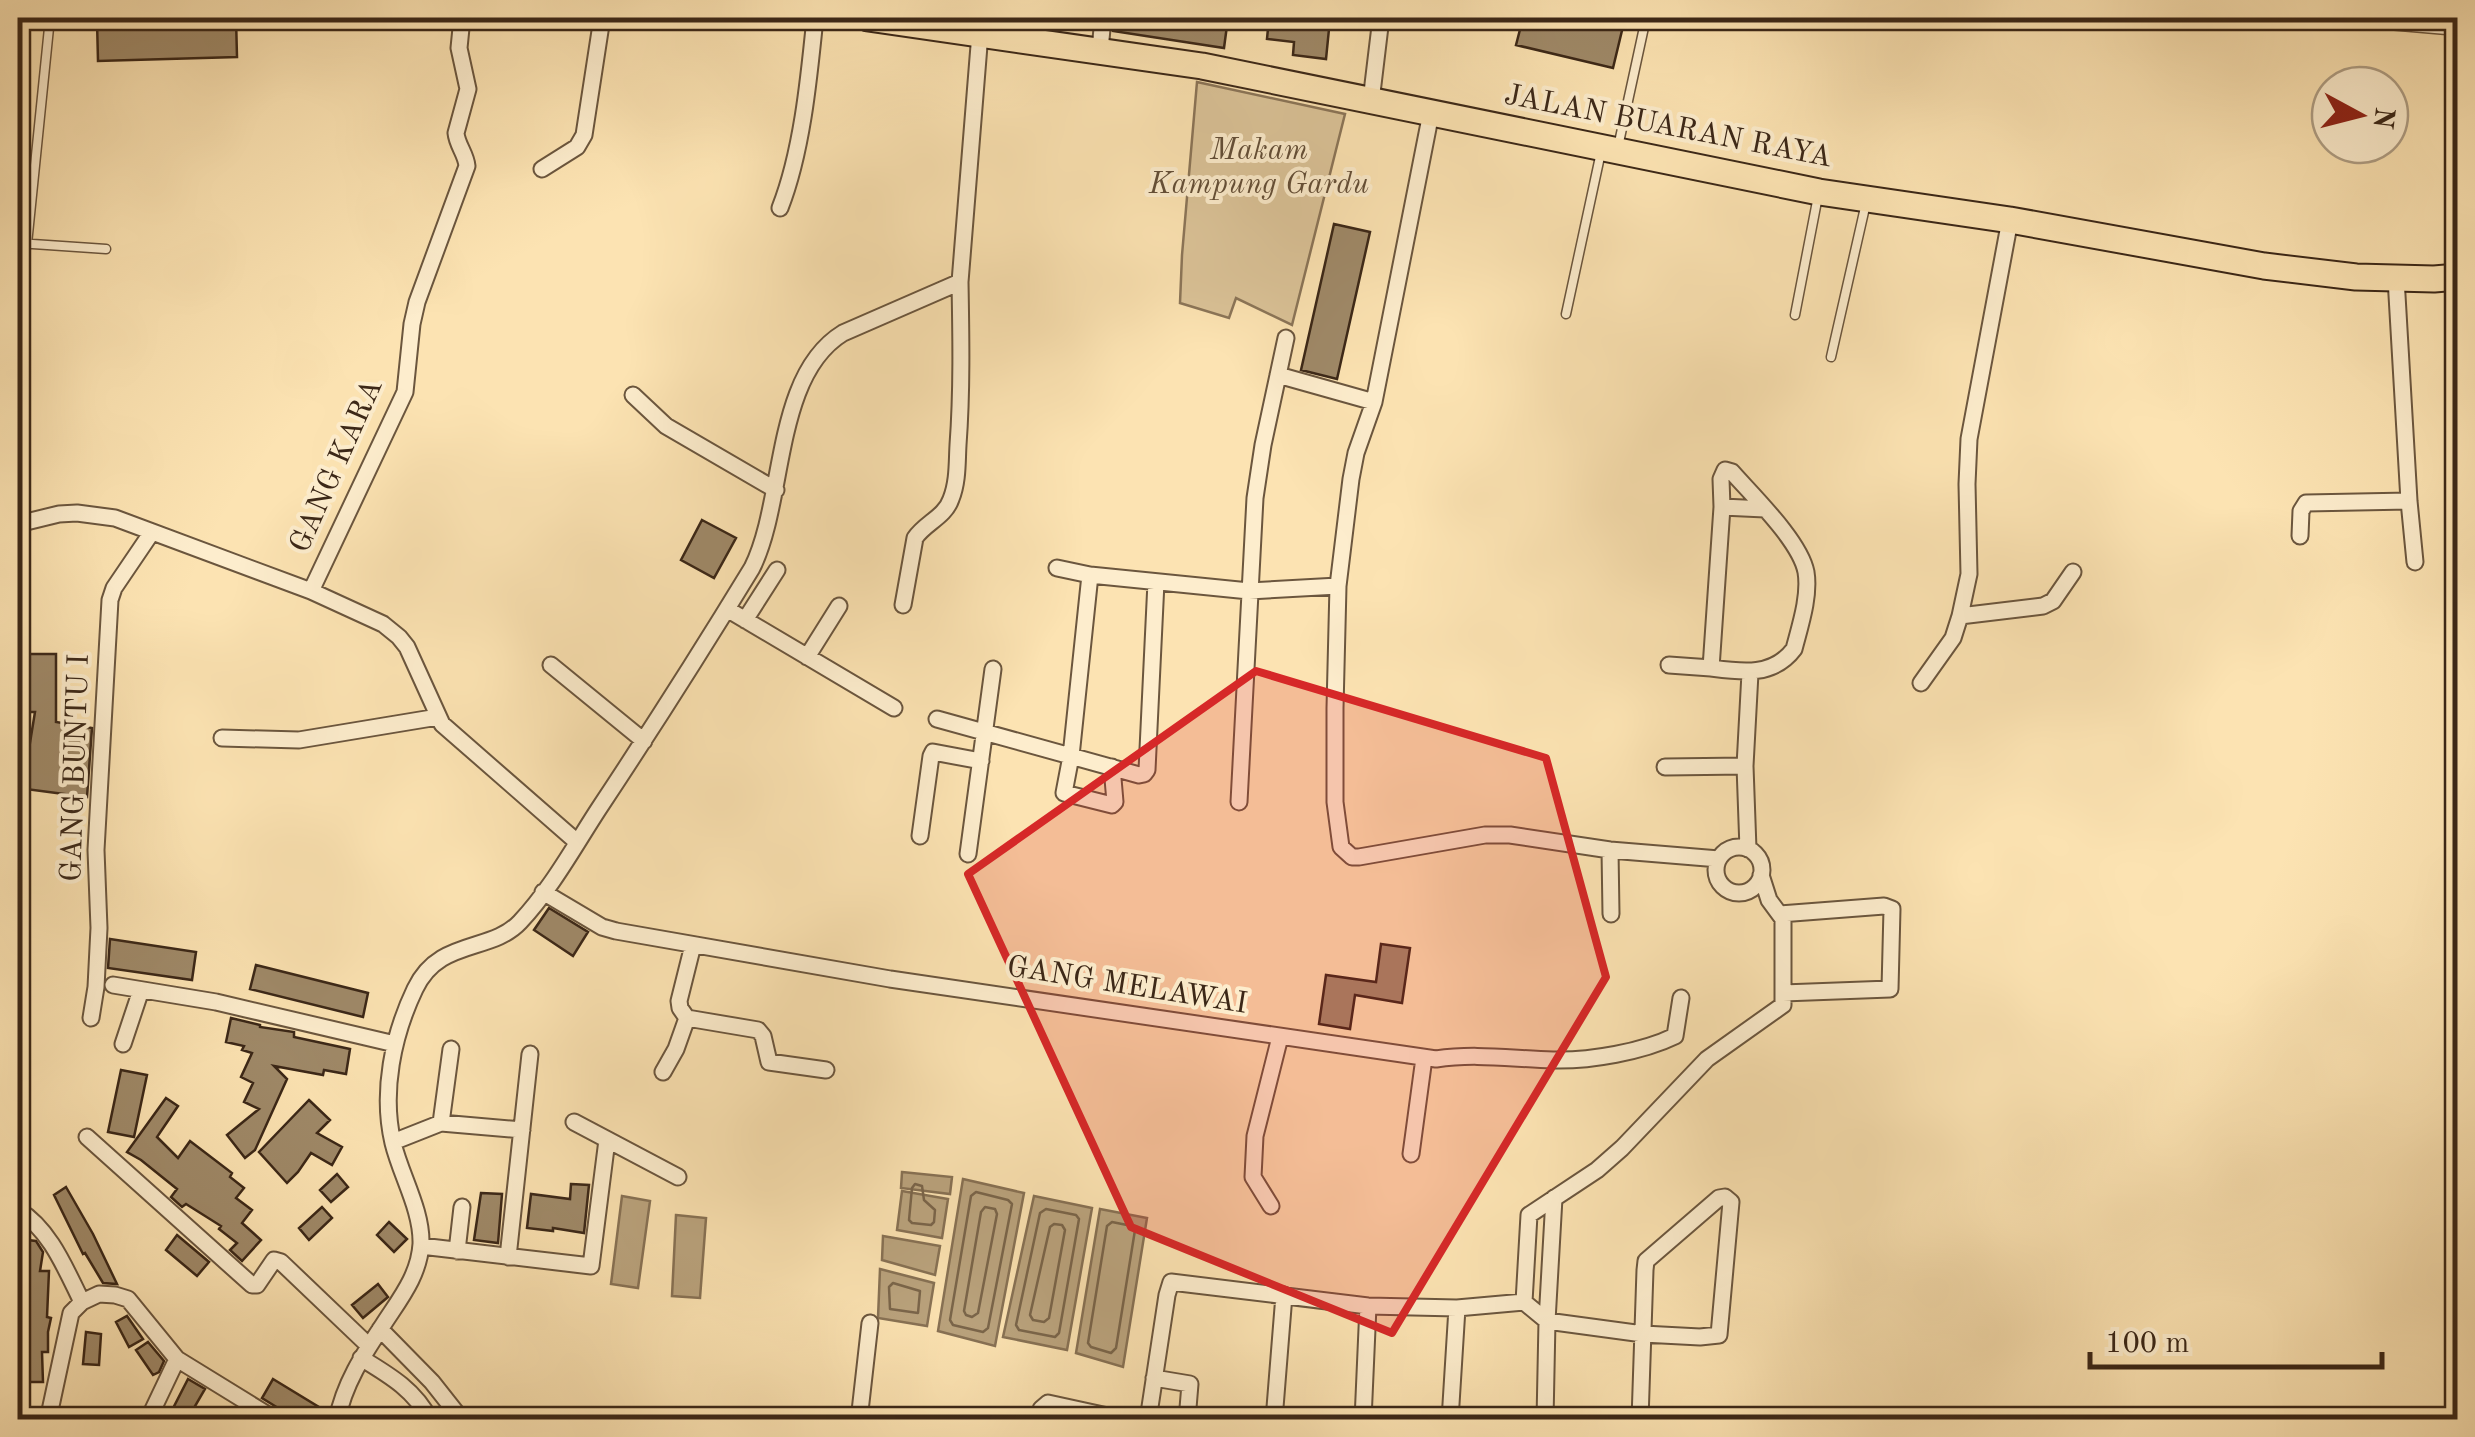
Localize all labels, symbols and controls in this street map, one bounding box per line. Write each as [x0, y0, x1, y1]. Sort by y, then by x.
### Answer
north arrow [2310, 65, 2410, 165]
street label: JALAN BUARAN RAYA [1502, 80, 1835, 174]
text: N [2367, 105, 2397, 131]
park label: Makam Kampung Gardu [1148, 136, 1369, 200]
street label: GANG KARA [285, 375, 389, 557]
street label: GANG BUNTU I [57, 653, 95, 883]
street label: GANG MELAWAI [1005, 952, 1249, 1020]
scale bar [2090, 1307, 2382, 1369]
text: 100 m [2105, 1329, 2189, 1359]

